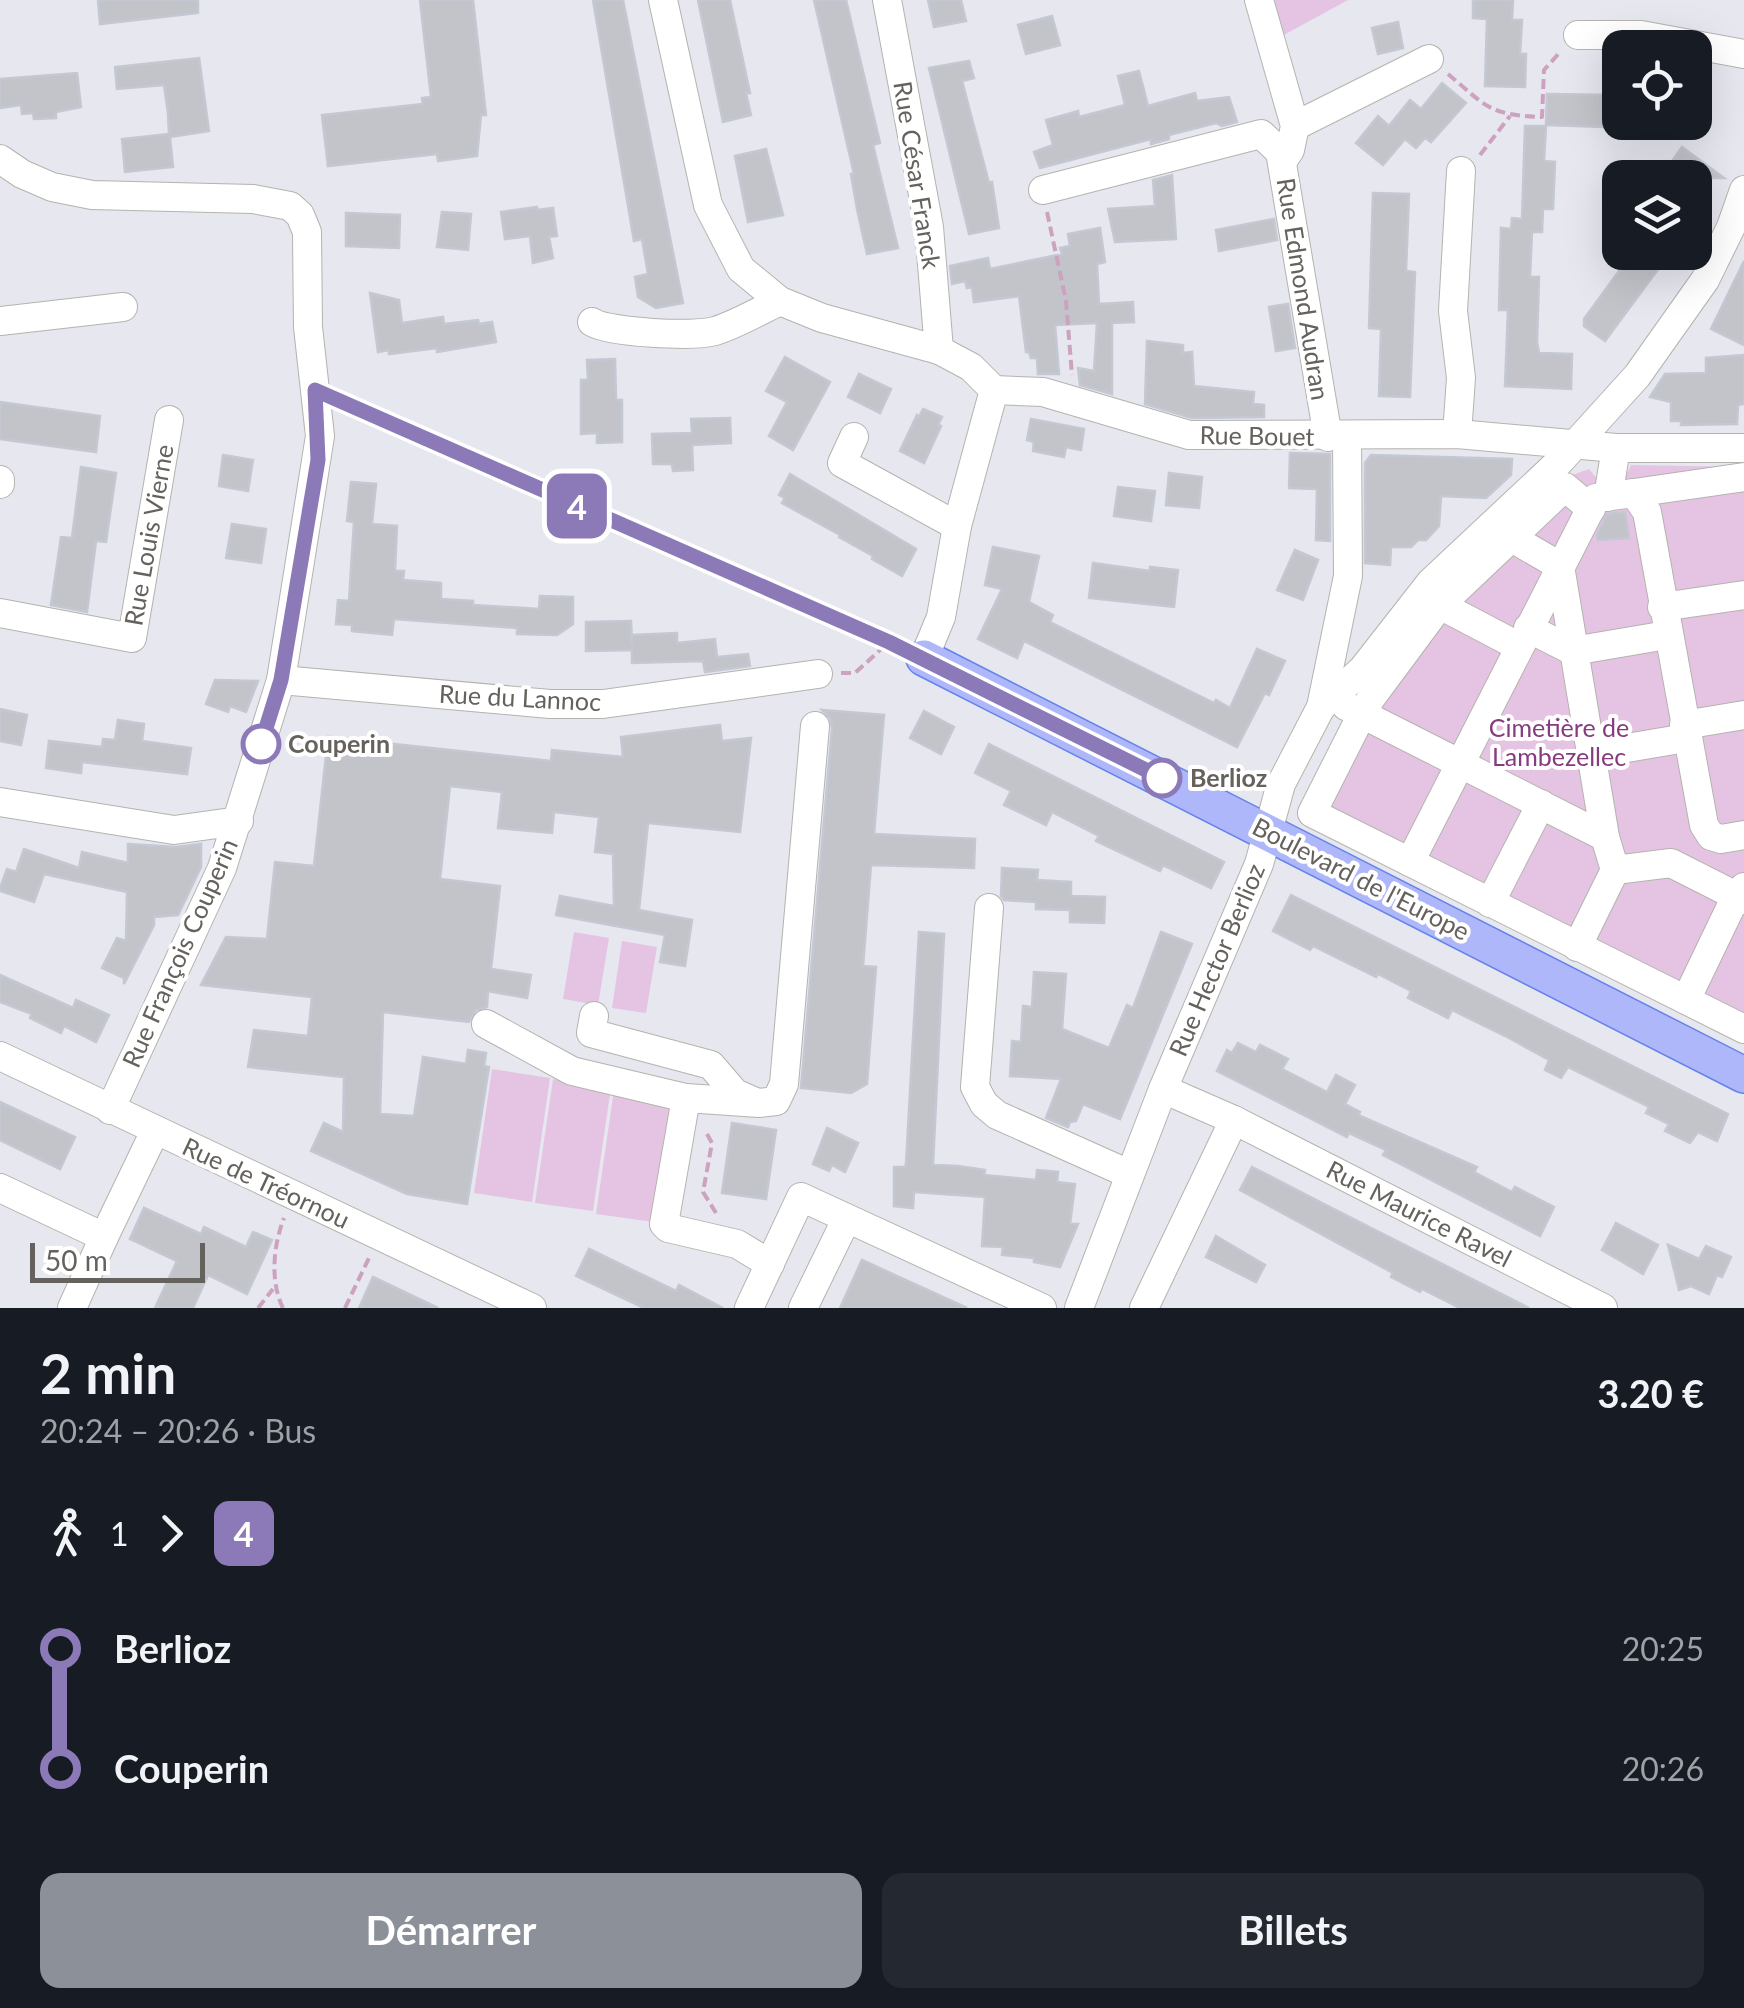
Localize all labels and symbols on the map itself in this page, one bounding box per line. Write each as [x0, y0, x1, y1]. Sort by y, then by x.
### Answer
street label: Rue César Franck [888, 79, 948, 271]
street label: Rue Edmond Audran [1272, 176, 1336, 402]
street label: Rue Bouet [1199, 419, 1315, 451]
street label: Rue Louis Vierne [117, 442, 179, 628]
line badge: 4 [544, 474, 610, 538]
street label: Rue du Lannoc [438, 678, 602, 716]
park label: Cimetière de Lambezellec [1489, 712, 1629, 771]
marker: Couperin [242, 725, 280, 763]
place label: Couperin [288, 728, 390, 758]
marker: Berlioz [1143, 759, 1181, 797]
place label: Berlioz [1190, 762, 1267, 792]
street label: Boulevard de l'Europe [1248, 810, 1475, 946]
street label: Rue François Couperin [115, 834, 243, 1072]
street label: Rue Hector Berlioz [1162, 859, 1270, 1060]
street label: Rue de Tréornou [178, 1130, 355, 1234]
street label: Rue Maurice Ravel [1322, 1154, 1517, 1273]
scale bar [30, 1238, 205, 1282]

